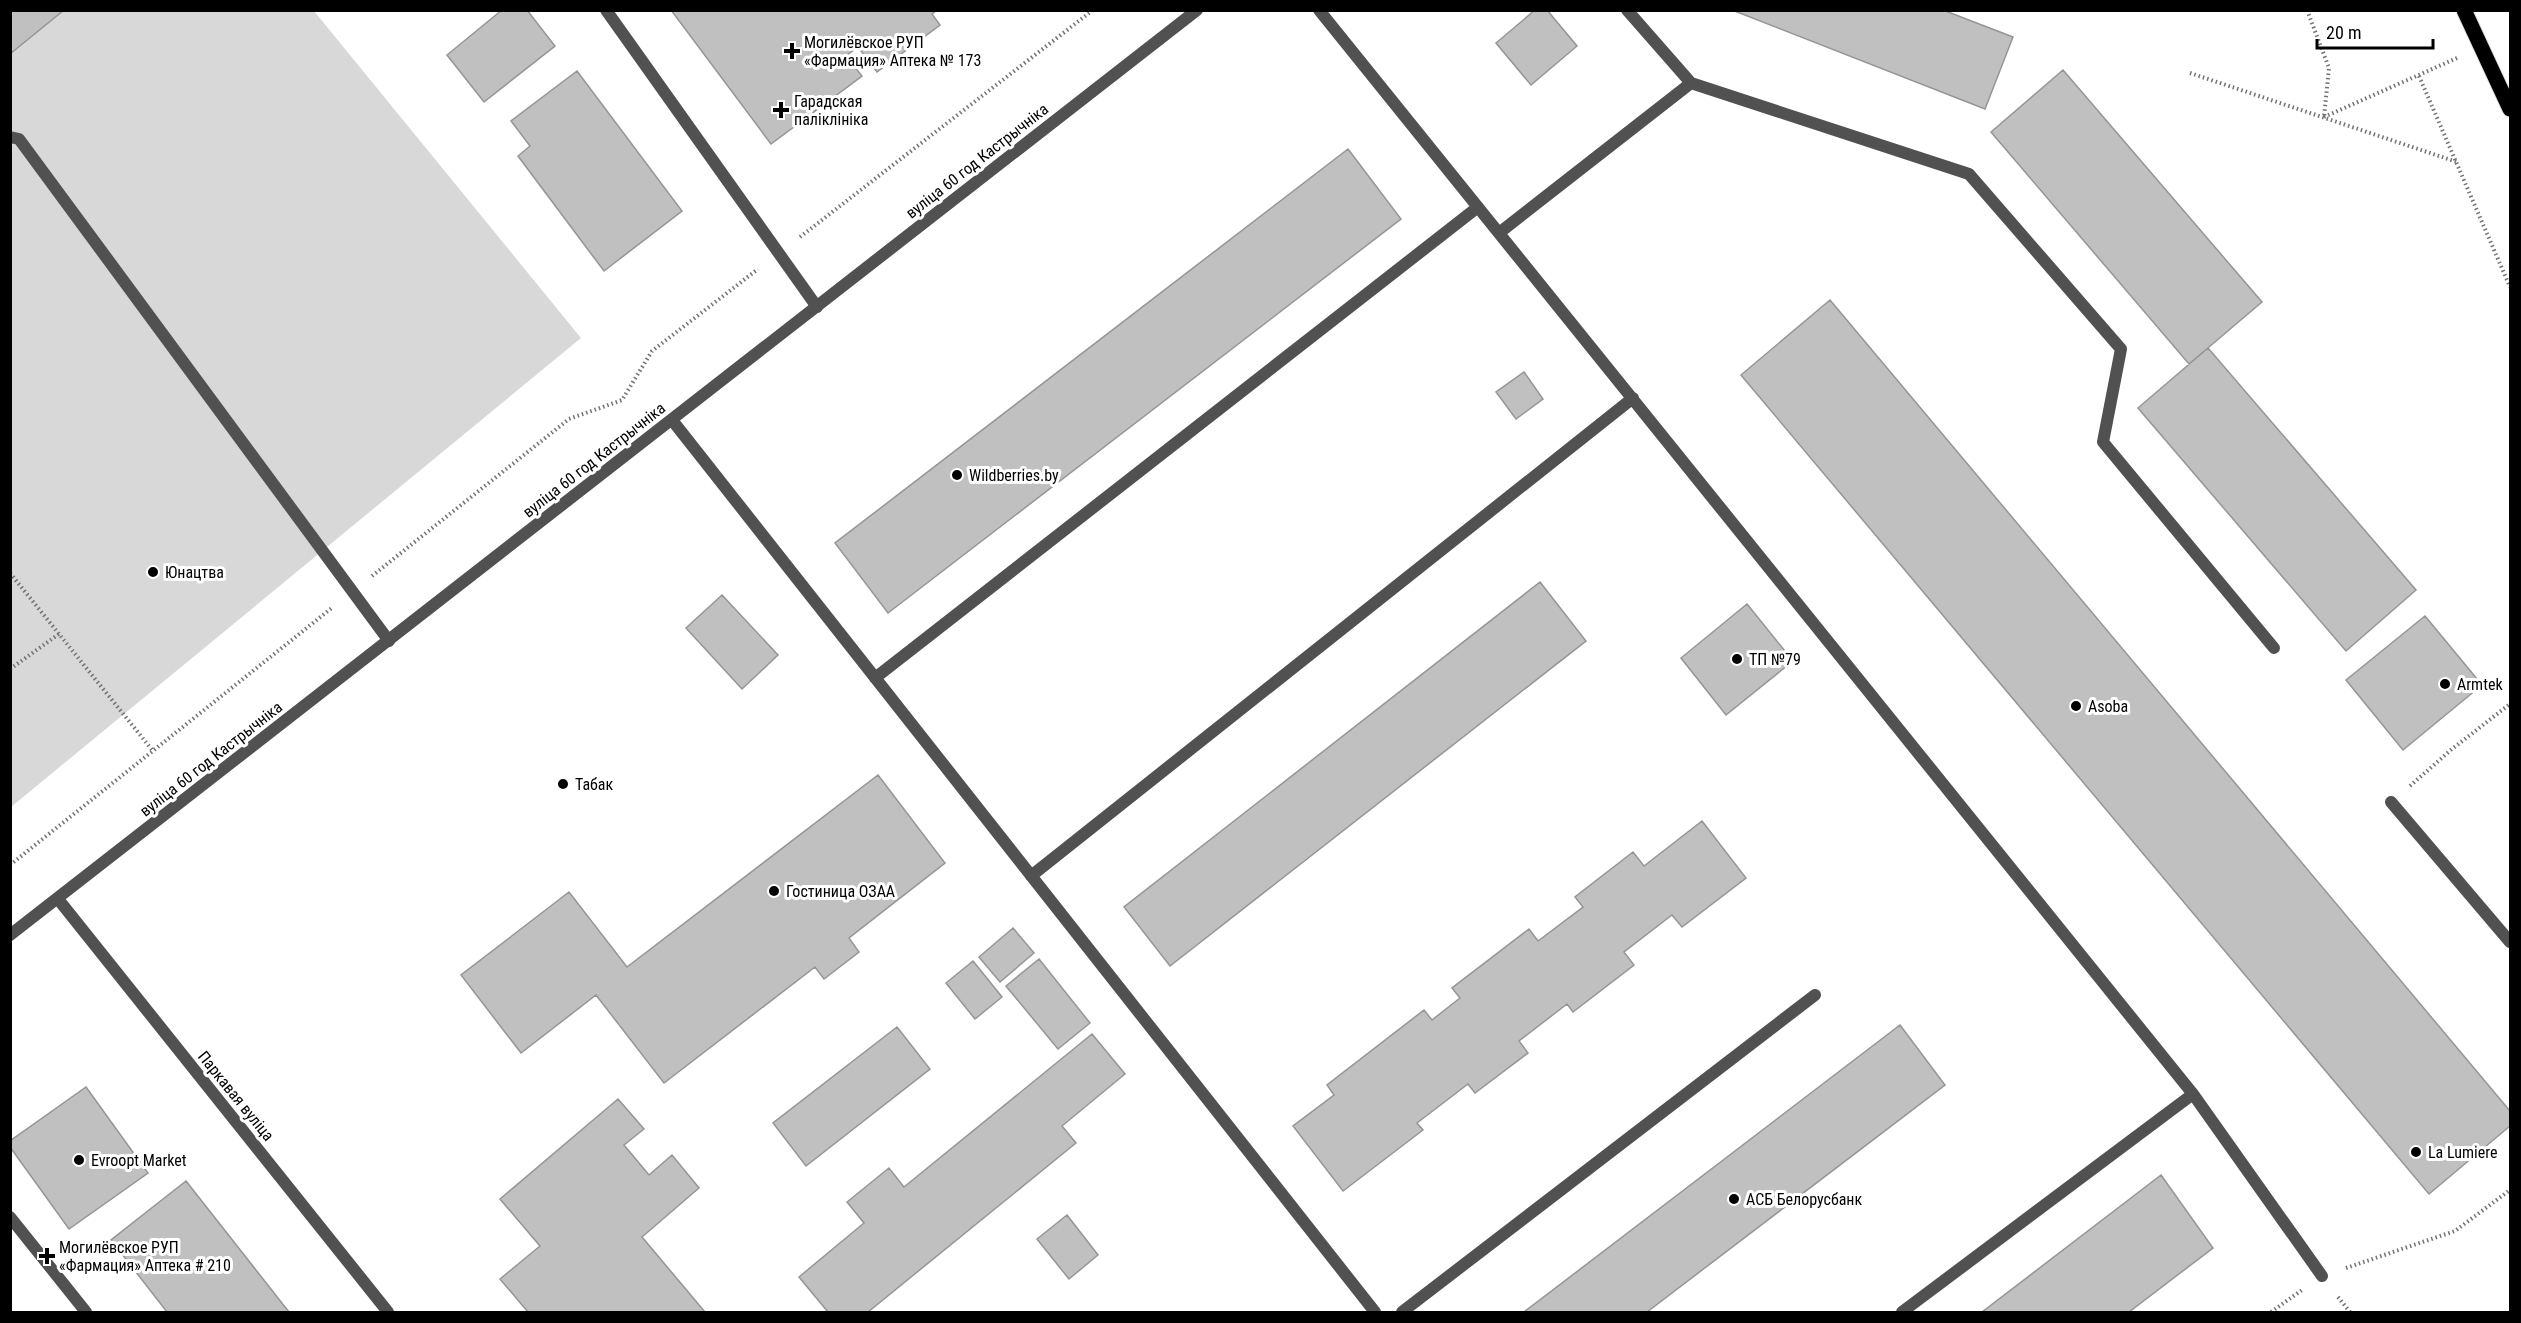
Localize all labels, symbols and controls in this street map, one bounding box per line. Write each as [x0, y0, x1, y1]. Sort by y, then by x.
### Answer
scale bar [2317, 12, 2432, 50]
text: 20 m [2326, 22, 2361, 43]
place label: Могилёвское РУП «Фармация» Аптека № 173 [804, 33, 981, 70]
marker: Могилёвское РУП «Фармация» Аптека № 173 [785, 44, 799, 58]
place label: Гарадская паліклініка [794, 92, 868, 129]
street label: вуліца 60 год Кастрычніка [902, 100, 1052, 222]
marker: Гарадская паліклініка [772, 101, 790, 119]
street label: вуліца 60 год Кастрычніка [519, 399, 669, 521]
place label: Wildberries.by [969, 466, 1059, 485]
marker: Wildberries.by [950, 468, 964, 482]
place label: Юнацтва [165, 563, 224, 582]
marker: Юнацтва [146, 565, 160, 579]
place label: ТП №79 [1749, 650, 1801, 669]
marker: ТП №79 [1730, 652, 1744, 666]
place label: Armtek [2457, 675, 2503, 694]
marker: Armtek [2438, 677, 2452, 691]
place label: Asoba [2088, 697, 2128, 716]
street label: вуліца 60 год Кастрычніка [136, 698, 286, 820]
marker: Asoba [2069, 699, 2083, 713]
place label: Табак [575, 775, 614, 794]
marker: Табак [556, 777, 570, 791]
place label: Гостиница ОЗАА [786, 882, 895, 901]
marker: Гостиница ОЗАА [767, 884, 781, 898]
street label: Паркавая вуліца [194, 1047, 278, 1145]
place label: La Lumiere [2428, 1143, 2497, 1162]
marker: La Lumiere [2409, 1145, 2423, 1159]
place label: Evroopt Market [91, 1151, 187, 1170]
marker: Evroopt Market [72, 1153, 86, 1167]
place label: АСБ Белорусбанк [1746, 1190, 1862, 1209]
marker: АСБ Белорусбанк [1727, 1192, 1741, 1206]
place label: Могилёвское РУП «Фармация» Аптека # 210 [59, 1238, 231, 1275]
marker: Могилёвское РУП «Фармация» Аптека # 210 [40, 1249, 54, 1263]

